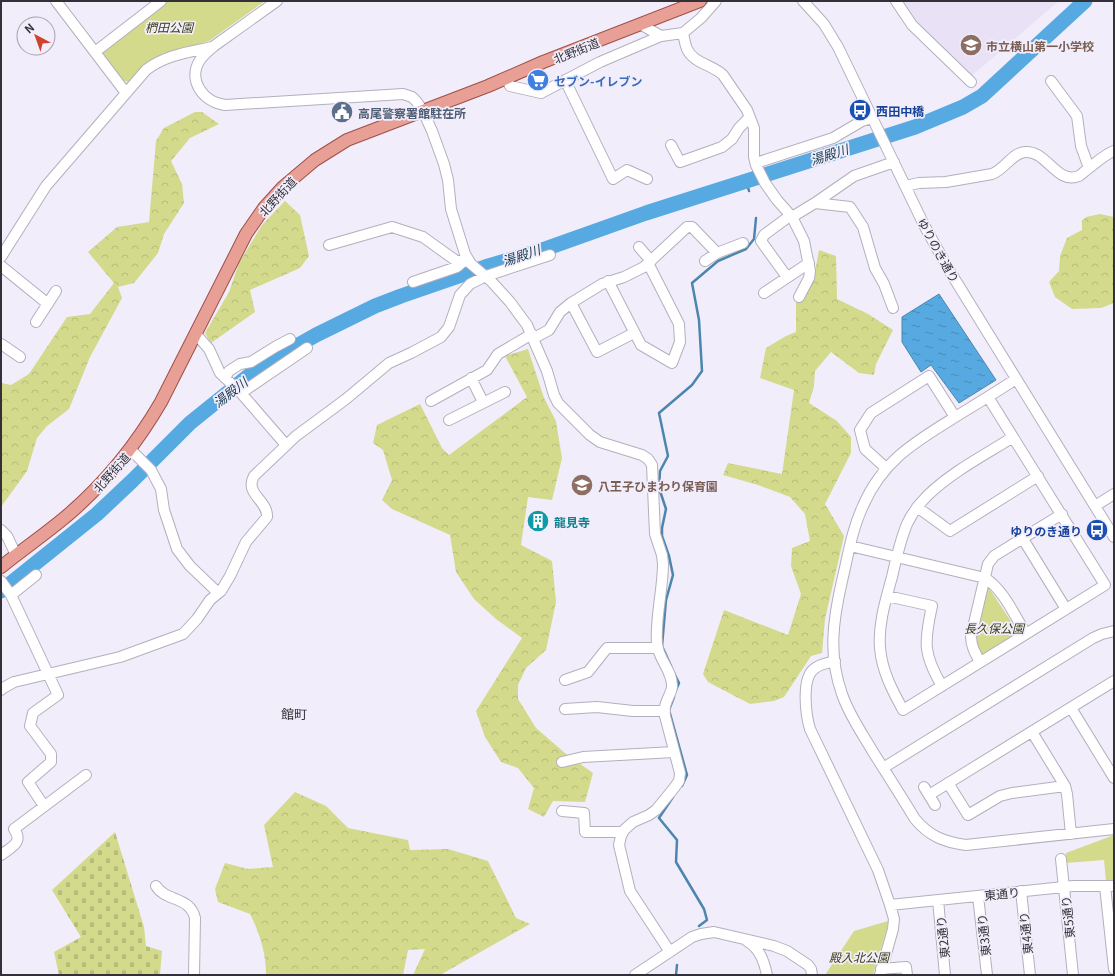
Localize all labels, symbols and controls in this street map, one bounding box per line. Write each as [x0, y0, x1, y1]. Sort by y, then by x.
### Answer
north arrow [16, 16, 56, 56]
park label: 椚田公園 [145, 18, 195, 35]
text: N [20, 19, 37, 36]
school or university icon: 市立横山第一小学校 [958, 32, 984, 58]
street label: 北野街道 [551, 33, 601, 67]
place label: 市立横山第一小学校 [986, 37, 1094, 54]
supermarket icon: セブン-イレブン [525, 67, 551, 93]
place label: セブン-イレブン [554, 72, 642, 89]
bus stop icon: 西田中橋 [847, 97, 873, 123]
public building icon: 高尾警察署館駐在所 [329, 99, 355, 125]
place label: 西田中橋 [876, 102, 925, 119]
place label: 高尾警察署館駐在所 [358, 104, 466, 121]
water label: 湯殿川 [808, 138, 852, 169]
street label: 北野街道 [254, 173, 300, 219]
street label: ゆりのき通り [914, 215, 964, 285]
water label: 湯殿川 [499, 239, 544, 270]
water label: 湯殿川 [209, 371, 253, 411]
street label: 北野街道 [89, 448, 133, 496]
school or university icon: 八王子ひまわり保育園 [569, 472, 595, 498]
place label: 八王子ひまわり保育園 [598, 477, 718, 494]
building icon: 龍見寺 [525, 508, 551, 534]
place label: 龍見寺 [554, 513, 590, 530]
bus stop icon: ゆりのき通り [1084, 517, 1110, 543]
place label: ゆりのき通り [1010, 522, 1082, 539]
park label: 長久保公園 [964, 619, 1026, 636]
district label: 館町 [281, 704, 307, 723]
street label: 東通り [983, 883, 1021, 903]
street label: 東5通り [1056, 895, 1078, 939]
street label: 東4通り [1014, 911, 1036, 955]
street label: 東3通り [972, 913, 994, 957]
street label: 東2通り [931, 915, 953, 959]
park label: 殿入北公園 [829, 948, 891, 965]

